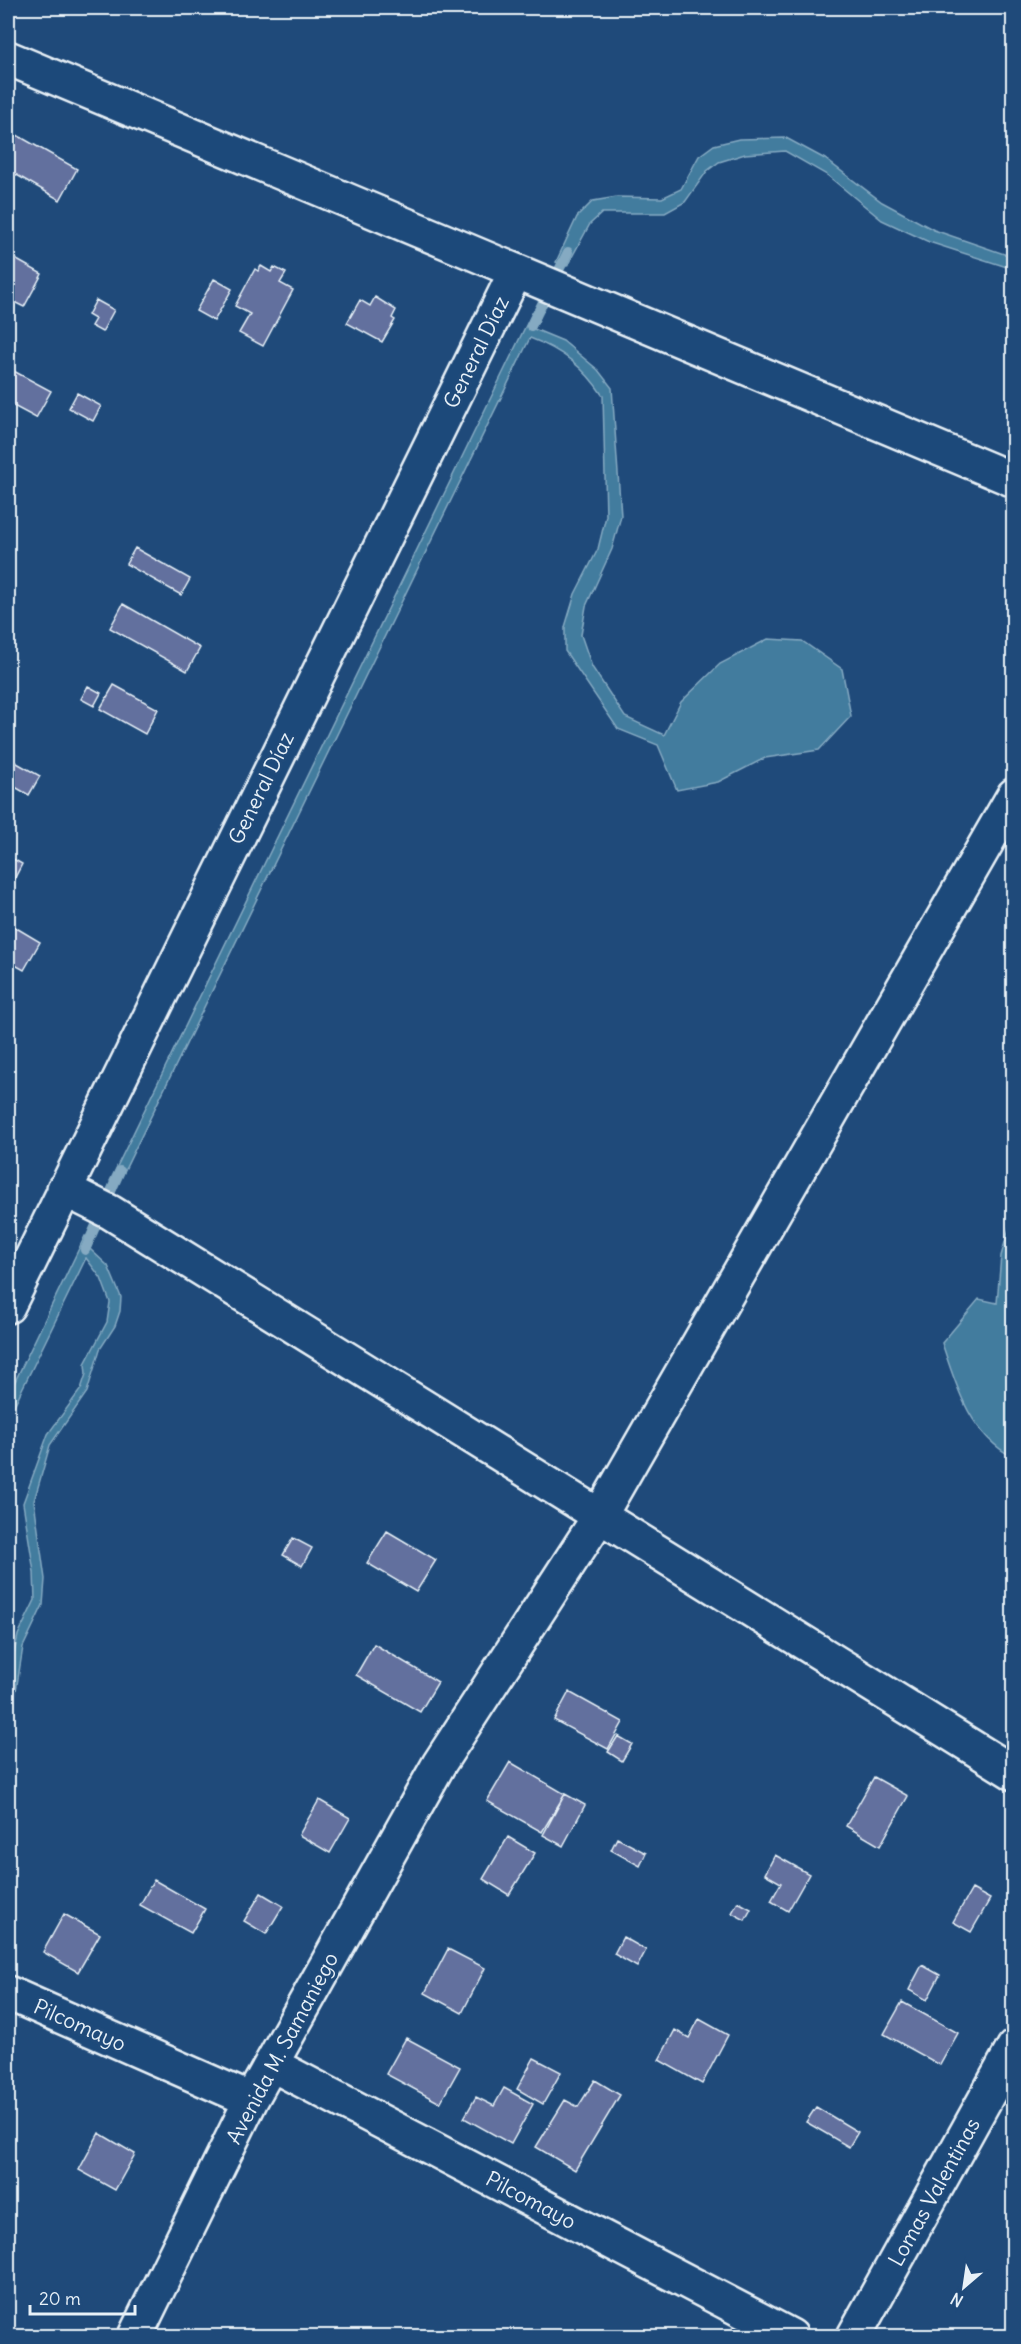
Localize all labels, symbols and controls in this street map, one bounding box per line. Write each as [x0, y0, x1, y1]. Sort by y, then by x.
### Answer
street label: General Díaz [437, 291, 515, 413]
street label: General Díaz [222, 727, 300, 849]
street label: Avenida M. Samaniego [220, 1948, 344, 2148]
street label: Pilcomayo [30, 1993, 130, 2057]
street label: Lomas Valentinas [882, 2113, 986, 2271]
street label: Pilcomayo [481, 2165, 581, 2235]
north arrow [934, 2257, 994, 2317]
scale bar [30, 2278, 135, 2316]
text: 20 m [39, 2287, 81, 2310]
text: N [947, 2289, 966, 2312]

